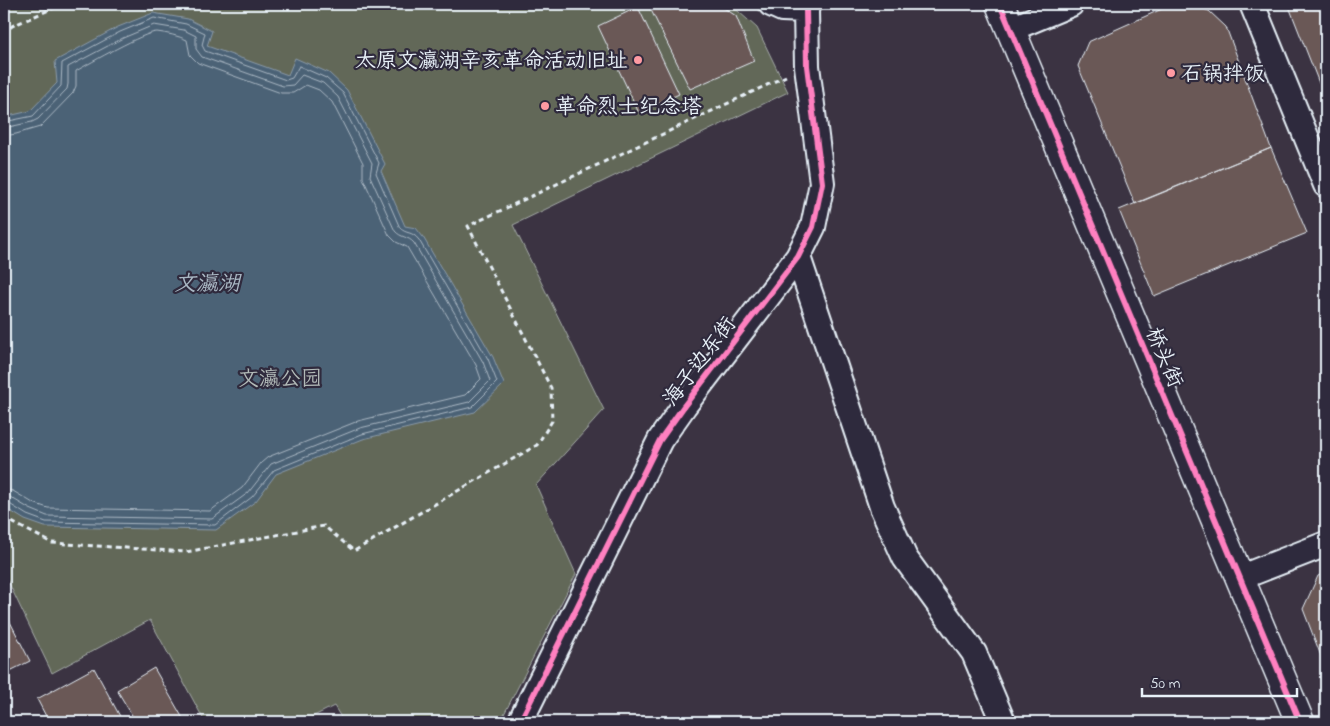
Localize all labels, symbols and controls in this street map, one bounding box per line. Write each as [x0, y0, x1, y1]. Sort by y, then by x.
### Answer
place label: 太原文瀛湖辛亥革命活动旧址 [355, 47, 628, 77]
marker: 太原文瀛湖辛亥革命活动旧址 [632, 54, 644, 66]
place label: 石锅拌饭 [1181, 60, 1265, 90]
marker: 石锅拌饭 [1165, 67, 1177, 79]
place label: 革命烈士纪念塔 [555, 93, 702, 123]
marker: 革命烈士纪念塔 [539, 100, 551, 112]
water label: 文瀛湖 [174, 269, 242, 301]
street label: 海子边东街 [657, 311, 744, 413]
street label: 桥头街 [1137, 323, 1189, 393]
park label: 文瀛公园 [238, 365, 322, 395]
scale bar [1142, 666, 1298, 698]
text: 50 m [1150, 673, 1181, 695]

